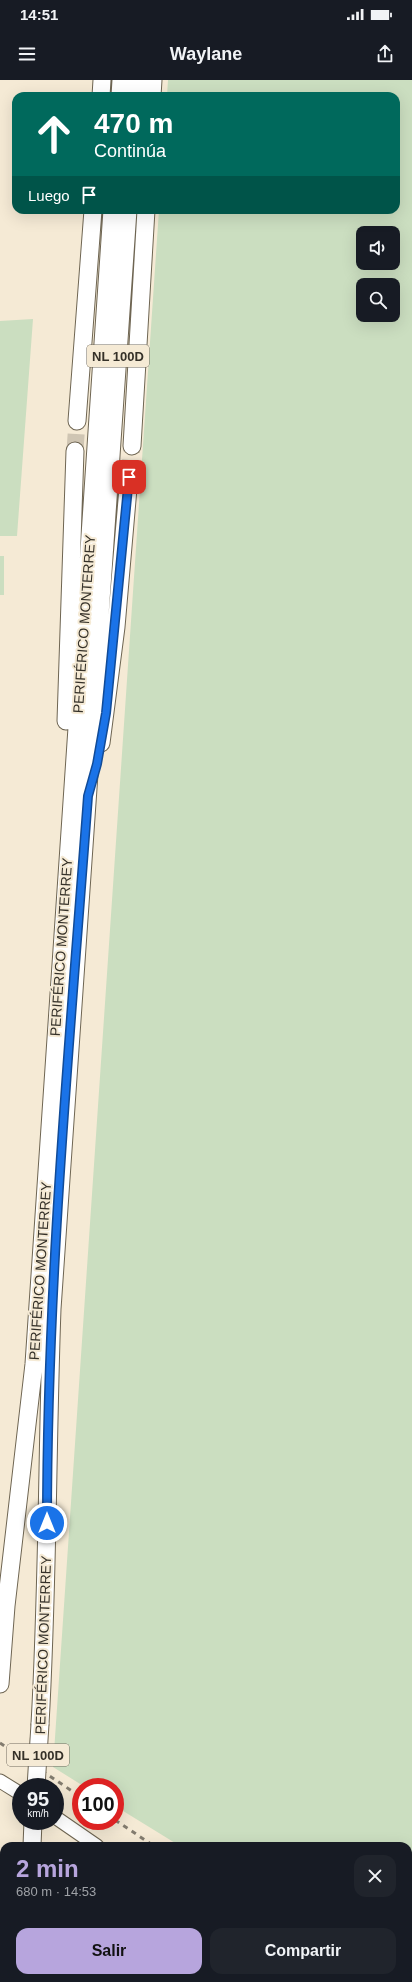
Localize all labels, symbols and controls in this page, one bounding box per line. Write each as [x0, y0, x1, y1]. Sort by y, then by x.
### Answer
text: 14:51 [20, 6, 58, 23]
icon: menu [16, 43, 38, 65]
icon: share [374, 43, 396, 65]
text: Waylane [170, 44, 242, 64]
icon: ahead [28, 108, 80, 160]
text: 470 m [94, 108, 173, 139]
text: Continúa [94, 141, 166, 161]
icon: arrive [78, 184, 100, 206]
text: Luego [28, 187, 70, 204]
map controls [356, 226, 400, 322]
button: sound [356, 226, 400, 270]
button: search [356, 278, 400, 322]
road number: NL 100D [87, 345, 149, 367]
pin [112, 460, 146, 494]
icon: arrive [118, 466, 140, 488]
street label: PERIFÉRICO MONTERREY [70, 534, 98, 714]
street label: PERIFÉRICO MONTERREY [47, 857, 75, 1037]
street label: PERIFÉRICO MONTERREY [26, 1181, 54, 1361]
position arrow [26, 1502, 68, 1544]
street label: PERIFÉRICO MONTERREY [32, 1555, 54, 1735]
road number: NL 100D [7, 1744, 69, 1766]
speed limit sign: 100 [72, 1778, 124, 1830]
text: 95 [27, 1788, 49, 1810]
text: km/h [27, 1808, 49, 1819]
text: 2 min [16, 1855, 79, 1882]
button: close [354, 1855, 396, 1897]
text: 680 m · 14:53 [16, 1884, 96, 1899]
button: Salir [16, 1928, 202, 1974]
button: Compartir [210, 1928, 396, 1974]

